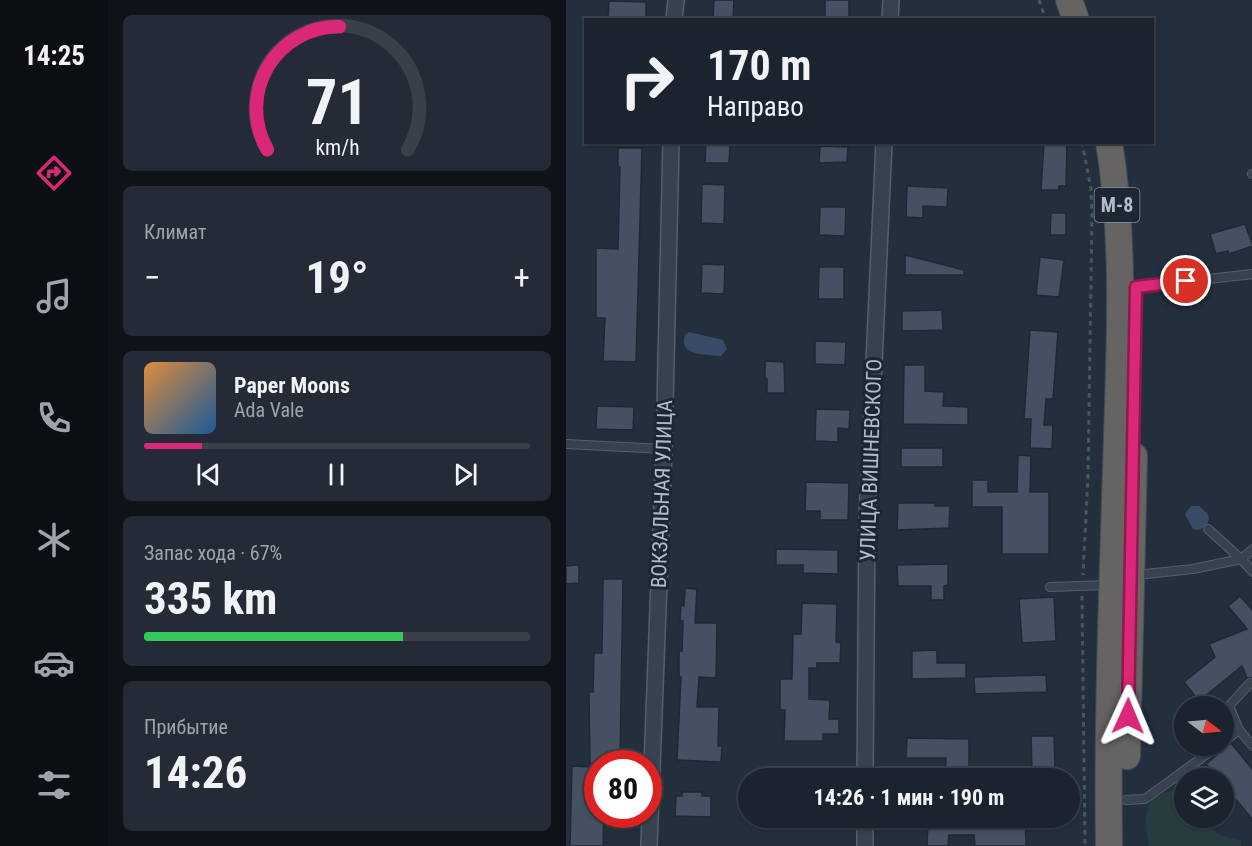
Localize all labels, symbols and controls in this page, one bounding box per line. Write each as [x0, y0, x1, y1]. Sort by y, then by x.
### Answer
text: 14:25 [23, 40, 85, 72]
text: 170 m [707, 41, 812, 90]
icon: right [608, 42, 686, 120]
text: 71 [305, 66, 369, 139]
text: Направо [707, 91, 804, 123]
text: km/h [315, 135, 359, 160]
icon: directions [33, 152, 75, 194]
road number: М-8 [1094, 188, 1140, 222]
text: Климат [144, 220, 206, 244]
text: 19° [306, 251, 369, 304]
pin [1160, 255, 1211, 306]
text: − [144, 258, 161, 297]
text: + [514, 258, 530, 297]
icon: arrive [1169, 264, 1202, 297]
icon: music [33, 275, 75, 317]
street label: УЛИЦА ВИШНЕВСКОГО [855, 359, 887, 561]
text: Paper Moons [234, 373, 350, 398]
icon: phone [33, 397, 75, 439]
text: Ada Vale [234, 398, 304, 422]
street label: ВОКЗАЛЬНАЯ УЛИЦА [647, 400, 677, 588]
icon: previous [192, 458, 225, 491]
icon: pause [320, 458, 353, 491]
icon: next [449, 458, 482, 491]
icon: climate [33, 519, 75, 561]
text: Запас хода · 67% [144, 541, 282, 565]
text: 335 km [144, 572, 277, 625]
icon: car [33, 642, 75, 684]
position arrow [1096, 684, 1160, 748]
north arrow [1174, 696, 1234, 756]
map controls [1174, 696, 1234, 828]
text: Прибытие [144, 715, 228, 739]
text: 14:26 [144, 746, 247, 799]
speed limit sign: 80 [584, 750, 662, 828]
icon: filters [33, 764, 75, 806]
button: layers [1174, 768, 1234, 828]
text: 14:26 · 1 мин · 190 m [814, 785, 1004, 810]

